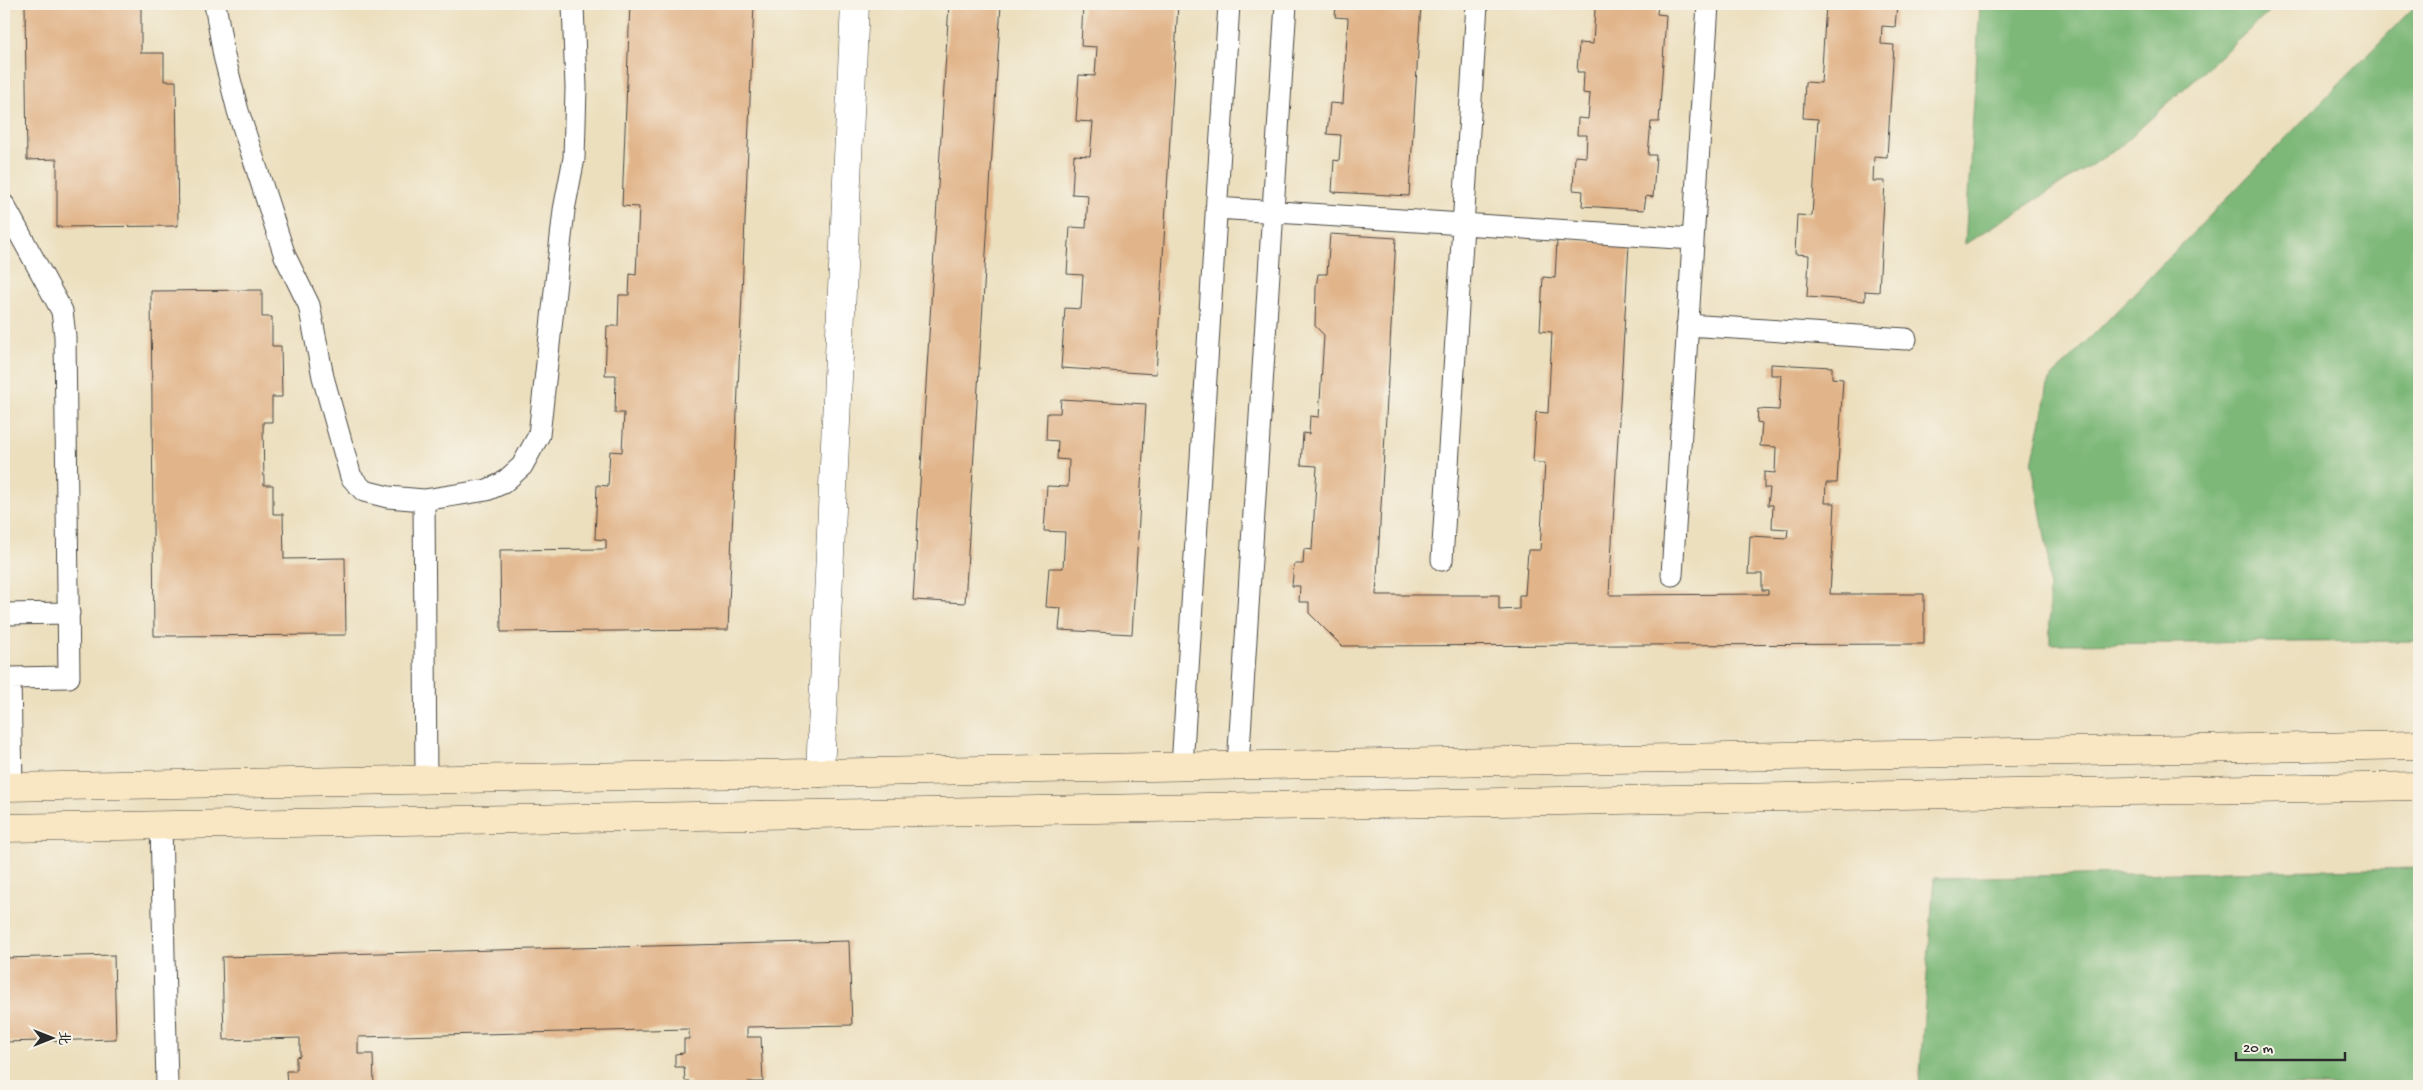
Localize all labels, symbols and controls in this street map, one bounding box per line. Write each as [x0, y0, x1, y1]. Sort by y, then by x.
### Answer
north arrow [28, 1012, 78, 1062]
scale bar [2236, 1030, 2344, 1062]
text: 北 [54, 1031, 71, 1045]
text: 20 m [2243, 1040, 2273, 1058]

